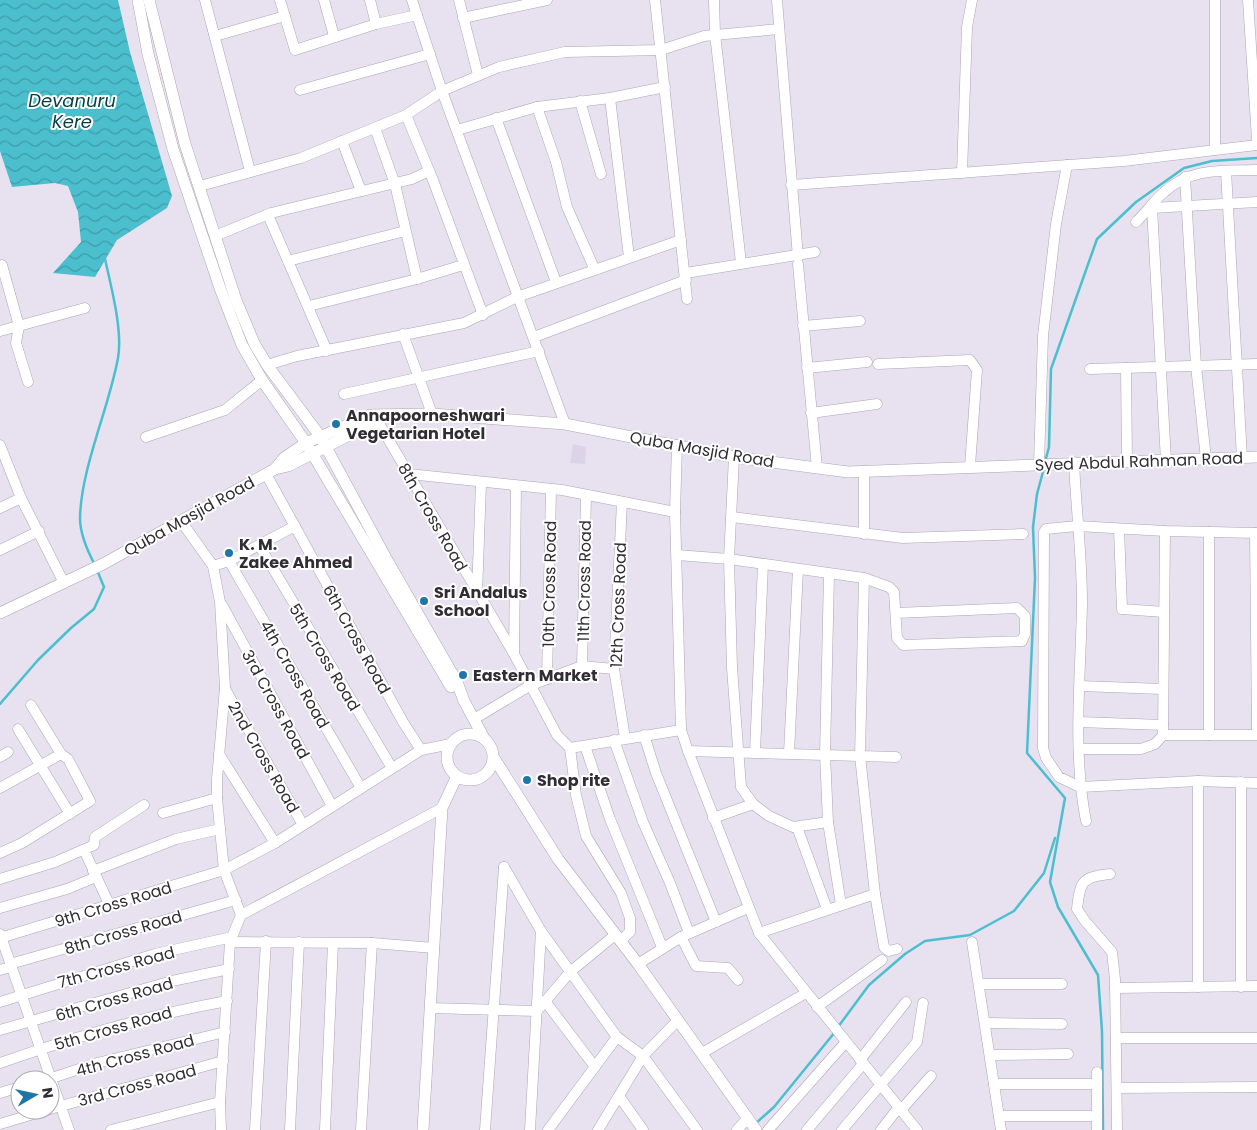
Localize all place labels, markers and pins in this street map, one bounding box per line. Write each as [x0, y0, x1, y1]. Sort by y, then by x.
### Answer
place label: Annapoorneshwari Vegetarian Hotel [346, 404, 505, 445]
marker: Annapoorneshwari Vegetarian Hotel [330, 418, 342, 430]
place label: K. M. Zakee Ahmed [239, 533, 353, 574]
marker: K. M. Zakee Ahmed [223, 547, 235, 559]
place label: Sri Andalus School [434, 581, 528, 622]
marker: Sri Andalus School [418, 595, 430, 607]
place label: Eastern Market [473, 664, 597, 687]
marker: Eastern Market [457, 669, 469, 681]
place label: Shop rite [537, 769, 610, 792]
marker: Shop rite [521, 774, 533, 786]

